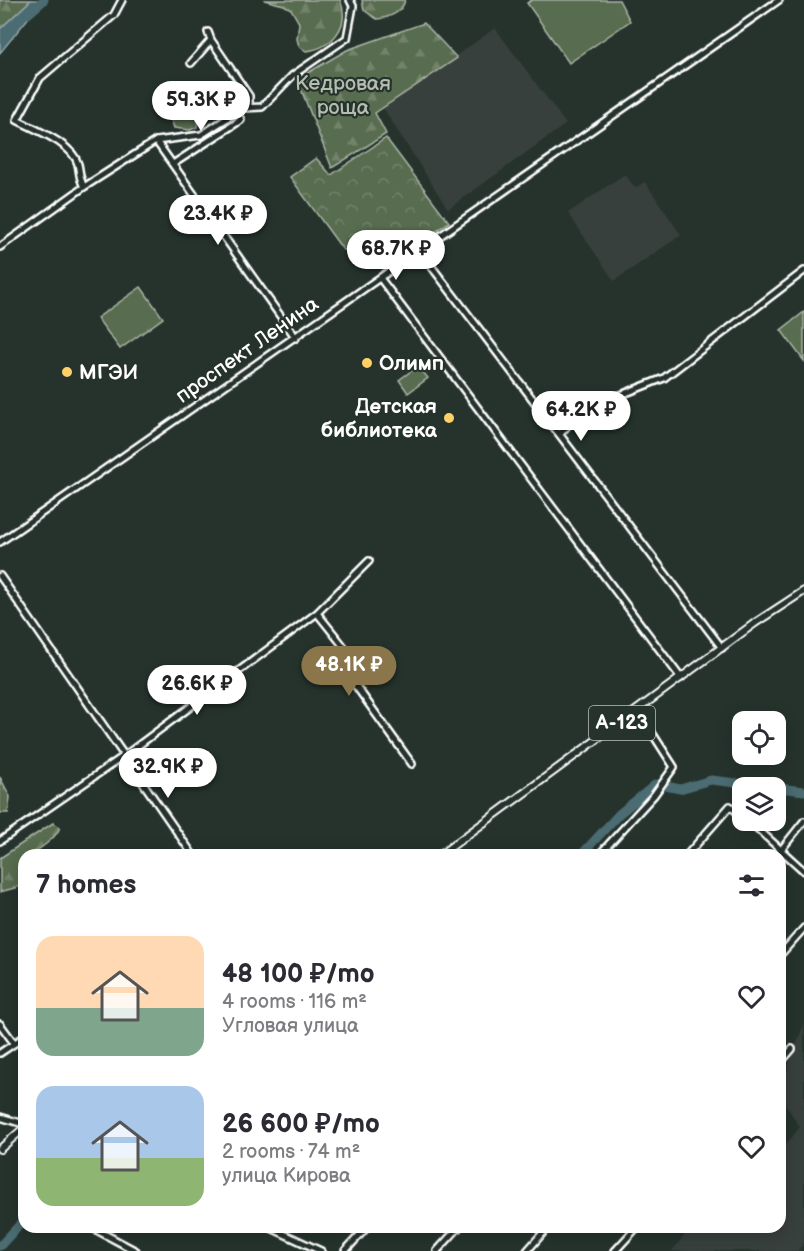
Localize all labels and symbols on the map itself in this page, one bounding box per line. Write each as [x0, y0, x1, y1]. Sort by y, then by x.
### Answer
park label: Кедровая роща [295, 71, 391, 120]
pin: 59.3K ₽ [146, 81, 256, 132]
pin: 23.4K ₽ [163, 195, 273, 246]
pin: 68.7K ₽ [341, 230, 451, 281]
street label: проспект Ленина [171, 291, 324, 409]
place label: Олимп [379, 351, 444, 376]
marker: Олимп [360, 356, 374, 370]
place label: МГЭИ [79, 360, 138, 385]
marker: МГЭИ [60, 365, 74, 379]
pin: 64.2K ₽ [526, 391, 636, 442]
place label: Детская библиотека [321, 394, 438, 443]
marker: Детская библиотека [442, 411, 456, 425]
pin: 48.1K ₽ [294, 646, 404, 697]
pin: 26.6K ₽ [142, 665, 252, 716]
road number: А-123 [589, 706, 655, 740]
pin: 32.9K ₽ [113, 748, 223, 799]

